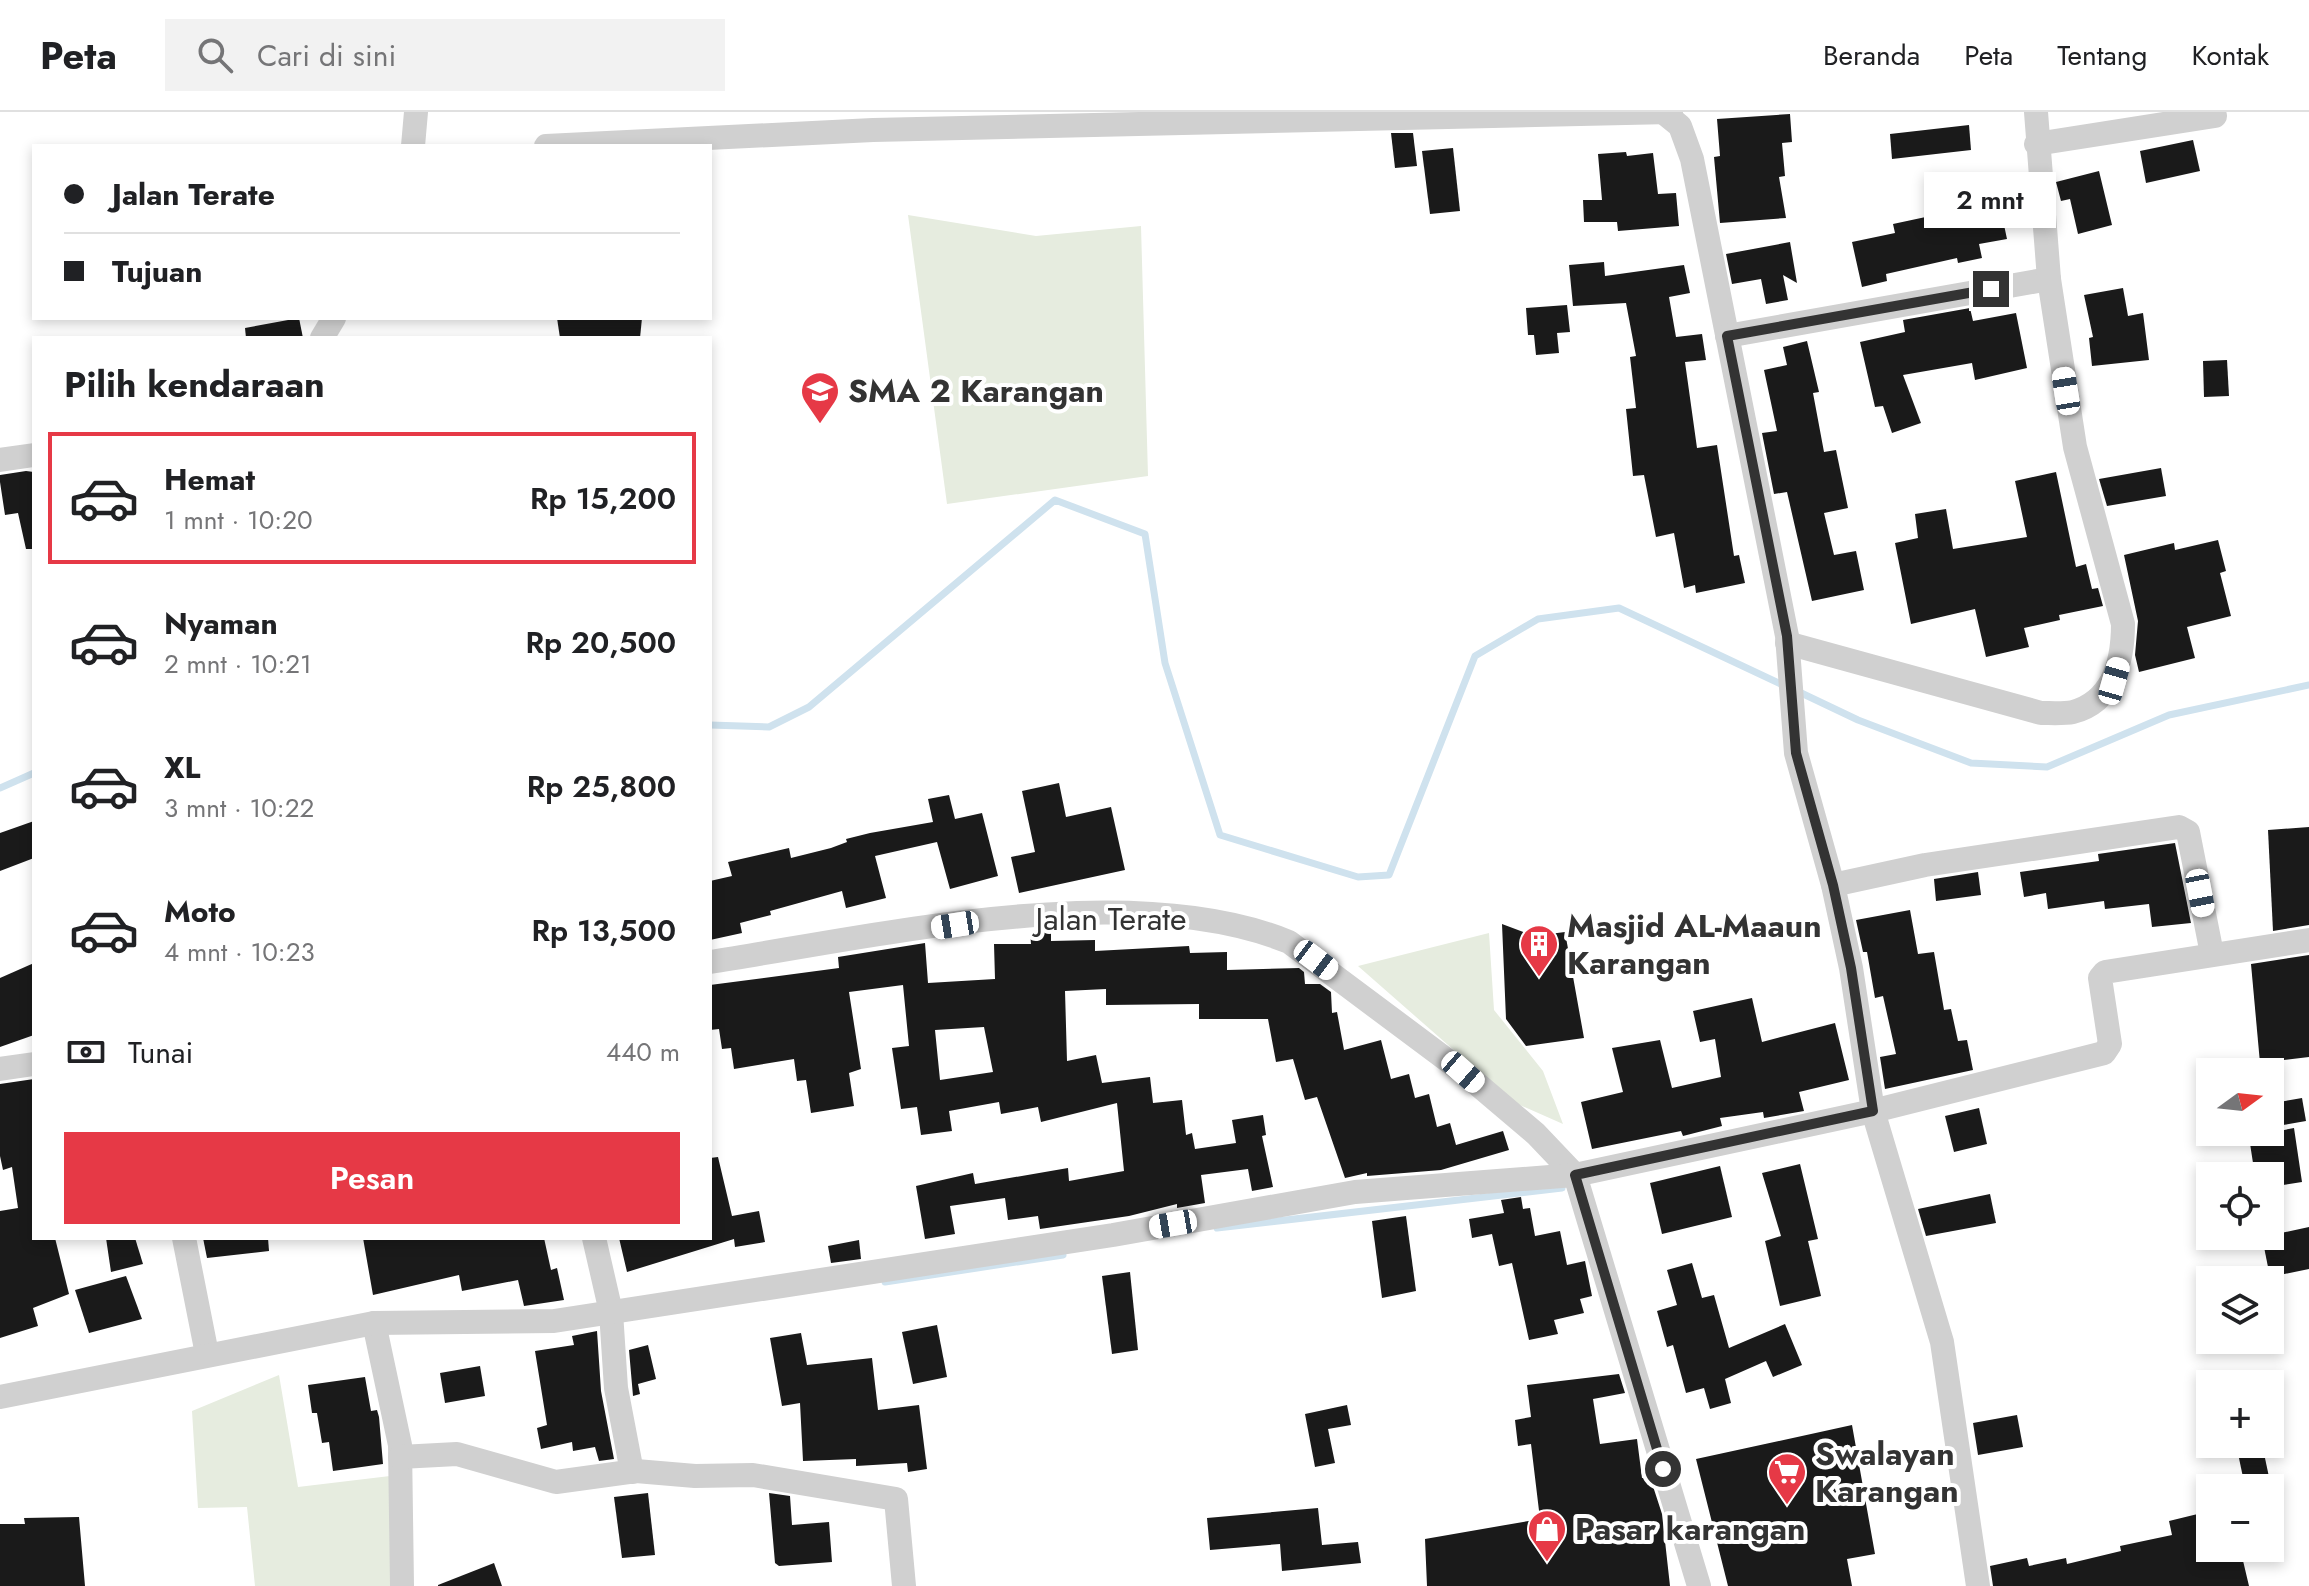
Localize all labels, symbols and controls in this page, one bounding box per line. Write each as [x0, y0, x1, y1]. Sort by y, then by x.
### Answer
search box [165, 19, 725, 91]
text: Peta [40, 28, 117, 83]
icon: search [193, 33, 237, 77]
text: Cari di sini [257, 34, 396, 77]
text: Beranda [1823, 35, 1920, 76]
text: Peta [1964, 35, 2013, 76]
text: Tentang [2057, 35, 2148, 76]
text: Kontak [2192, 35, 2269, 76]
text: Jalan Terate [112, 173, 275, 216]
callout: 2 mnt [1925, 173, 2057, 229]
text: 2 mnt [1956, 181, 2024, 219]
text: Tujuan [112, 250, 203, 293]
route end [1973, 271, 2009, 307]
text: Pilih kendaraan [64, 358, 325, 410]
car [2050, 365, 2082, 417]
place label: SMA 2 Karangan [848, 368, 1104, 414]
school or university icon: SMA 2 Karangan [799, 370, 841, 425]
text: Hemat [164, 458, 255, 501]
icon: car [68, 462, 140, 534]
text: Rp 15,200 [530, 477, 676, 520]
text: 1 mnt · 10:20 [164, 501, 313, 539]
text: Nyaman [164, 602, 278, 645]
icon: car [68, 606, 140, 678]
text: Rp 20,500 [525, 621, 676, 664]
text: 2 mnt · 10:21 [164, 645, 312, 683]
car [2096, 655, 2132, 707]
text: XL [164, 746, 200, 789]
icon: car [68, 750, 140, 822]
text: Rp 25,800 [527, 765, 676, 808]
text: 3 mnt · 10:22 [164, 789, 314, 827]
car [2184, 867, 2216, 919]
text: Moto [164, 890, 236, 933]
icon: car [68, 894, 140, 966]
street label: Jalan Terate [1032, 896, 1186, 942]
place label: Masjid AL-Maaun Karangan [1567, 903, 1822, 986]
text: Rp 13,500 [531, 909, 676, 952]
car [929, 909, 981, 941]
building icon: Masjid AL-Maaun Karangan [1518, 923, 1560, 978]
text: 4 mnt · 10:23 [164, 933, 315, 971]
car [1290, 936, 1342, 984]
icon: cash [64, 1030, 108, 1074]
text: Tunai [128, 1031, 193, 1074]
text: 440 m [606, 1033, 680, 1071]
car [1437, 1047, 1489, 1097]
north arrow [2196, 1058, 2284, 1146]
map controls [2196, 1058, 2284, 1562]
button: Pesan [64, 1132, 680, 1224]
button: locate [2196, 1162, 2284, 1250]
car [1147, 1208, 1199, 1240]
button: layers [2196, 1266, 2284, 1354]
button: + [2196, 1370, 2284, 1458]
place label: Swalayan Karangan [1815, 1431, 1959, 1514]
route start [1645, 1451, 1681, 1487]
supermarket icon: Swalayan Karangan [1766, 1451, 1808, 1506]
button: − [2196, 1474, 2284, 1562]
place label: Pasar karangan [1575, 1506, 1806, 1552]
shop icon: Pasar karangan [1526, 1508, 1568, 1563]

